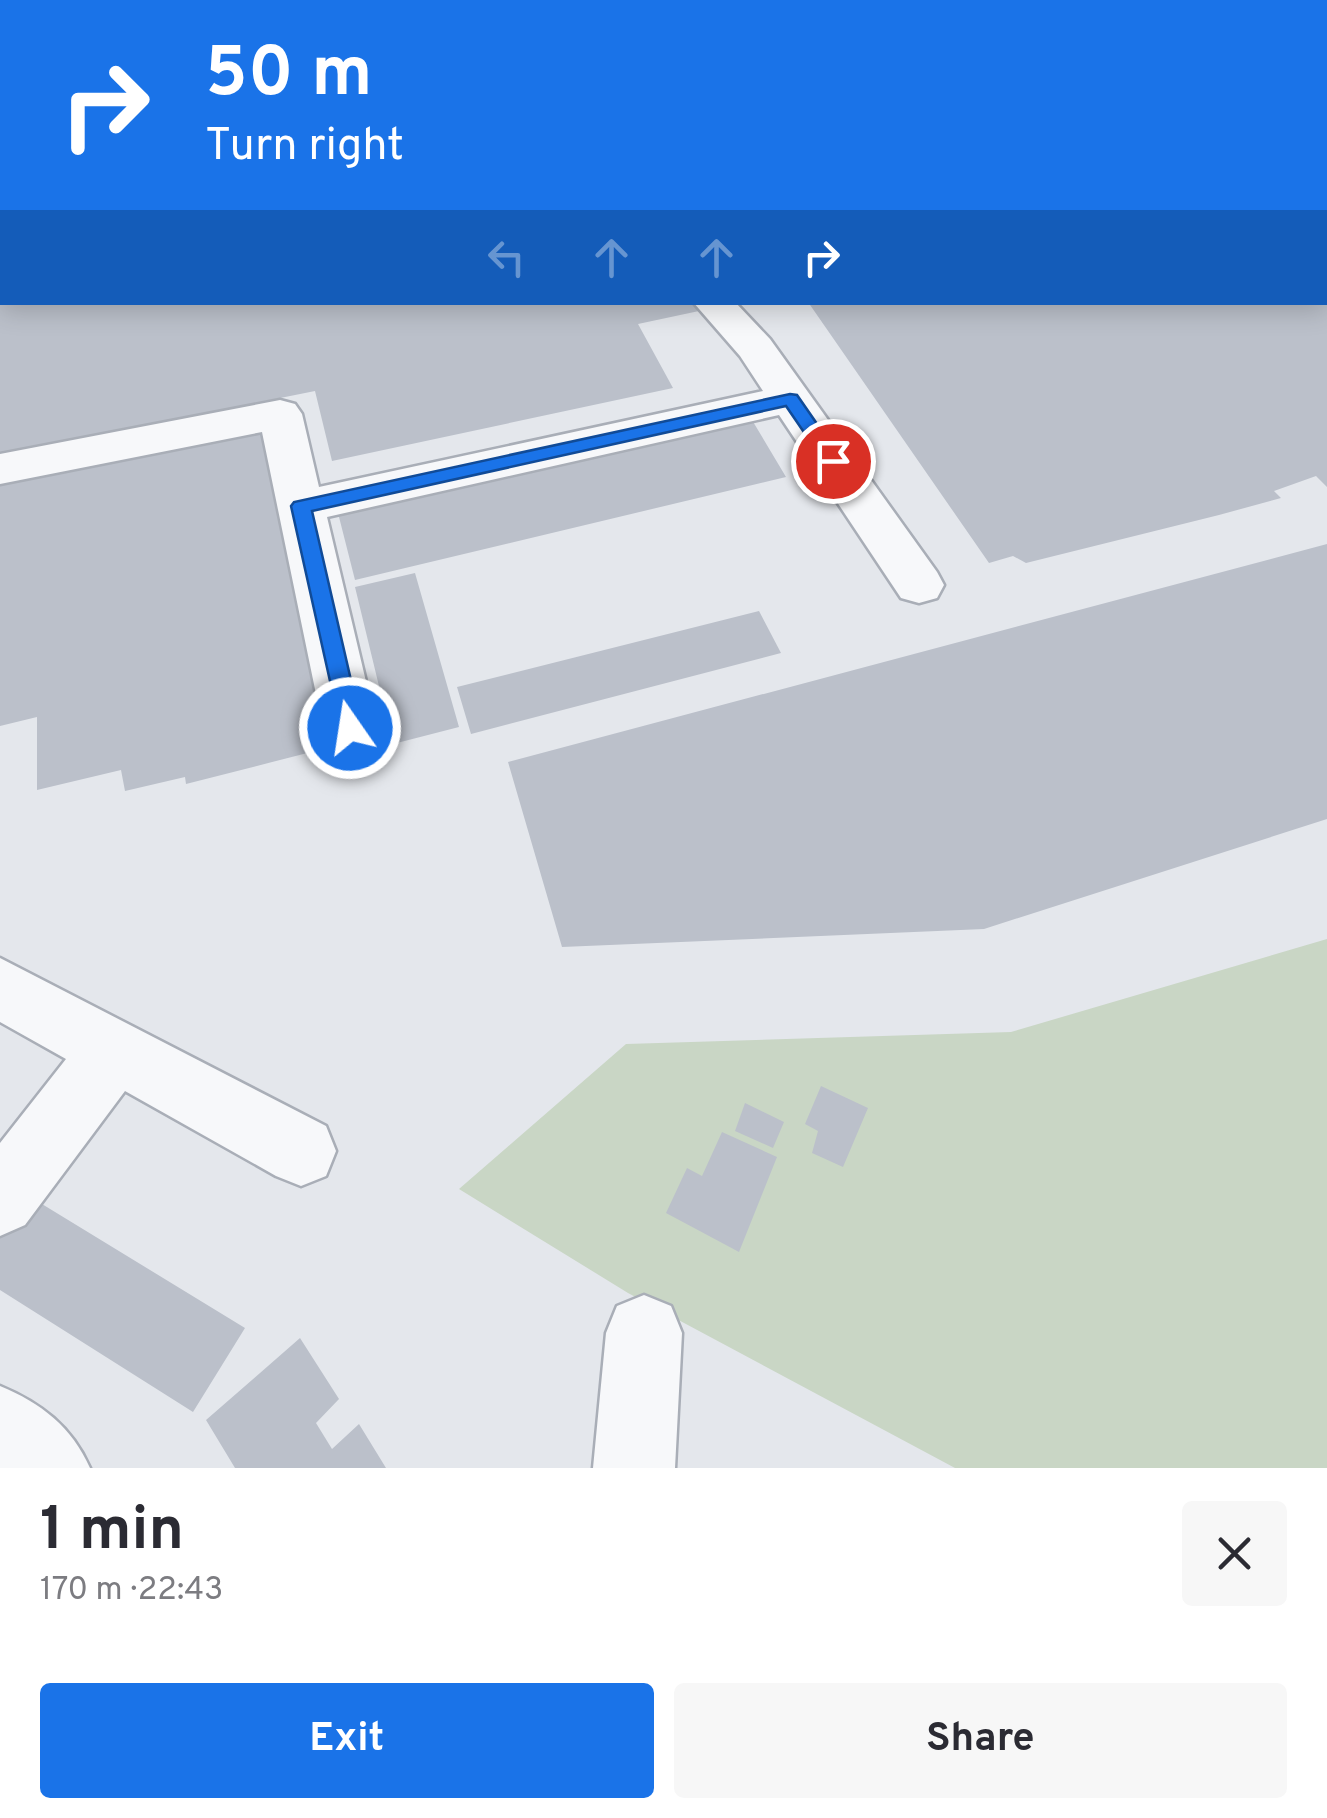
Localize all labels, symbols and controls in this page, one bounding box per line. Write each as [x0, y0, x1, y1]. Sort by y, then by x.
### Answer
text: 50 m [205, 32, 372, 121]
icon: right [40, 40, 170, 170]
text: Turn right [205, 119, 404, 176]
icon: left [479, 230, 534, 285]
icon: ahead [584, 230, 639, 285]
icon: ahead [689, 230, 744, 285]
icon: right [794, 230, 849, 285]
pin [791, 419, 876, 504]
icon: arrive [806, 434, 861, 489]
position arrow [298, 676, 402, 780]
text: 1 min [40, 1495, 184, 1571]
button: close [1182, 1501, 1287, 1606]
text: 170 m · 22:43 [40, 1571, 223, 1611]
button: Exit [40, 1683, 654, 1798]
button: Share [674, 1683, 1287, 1798]

